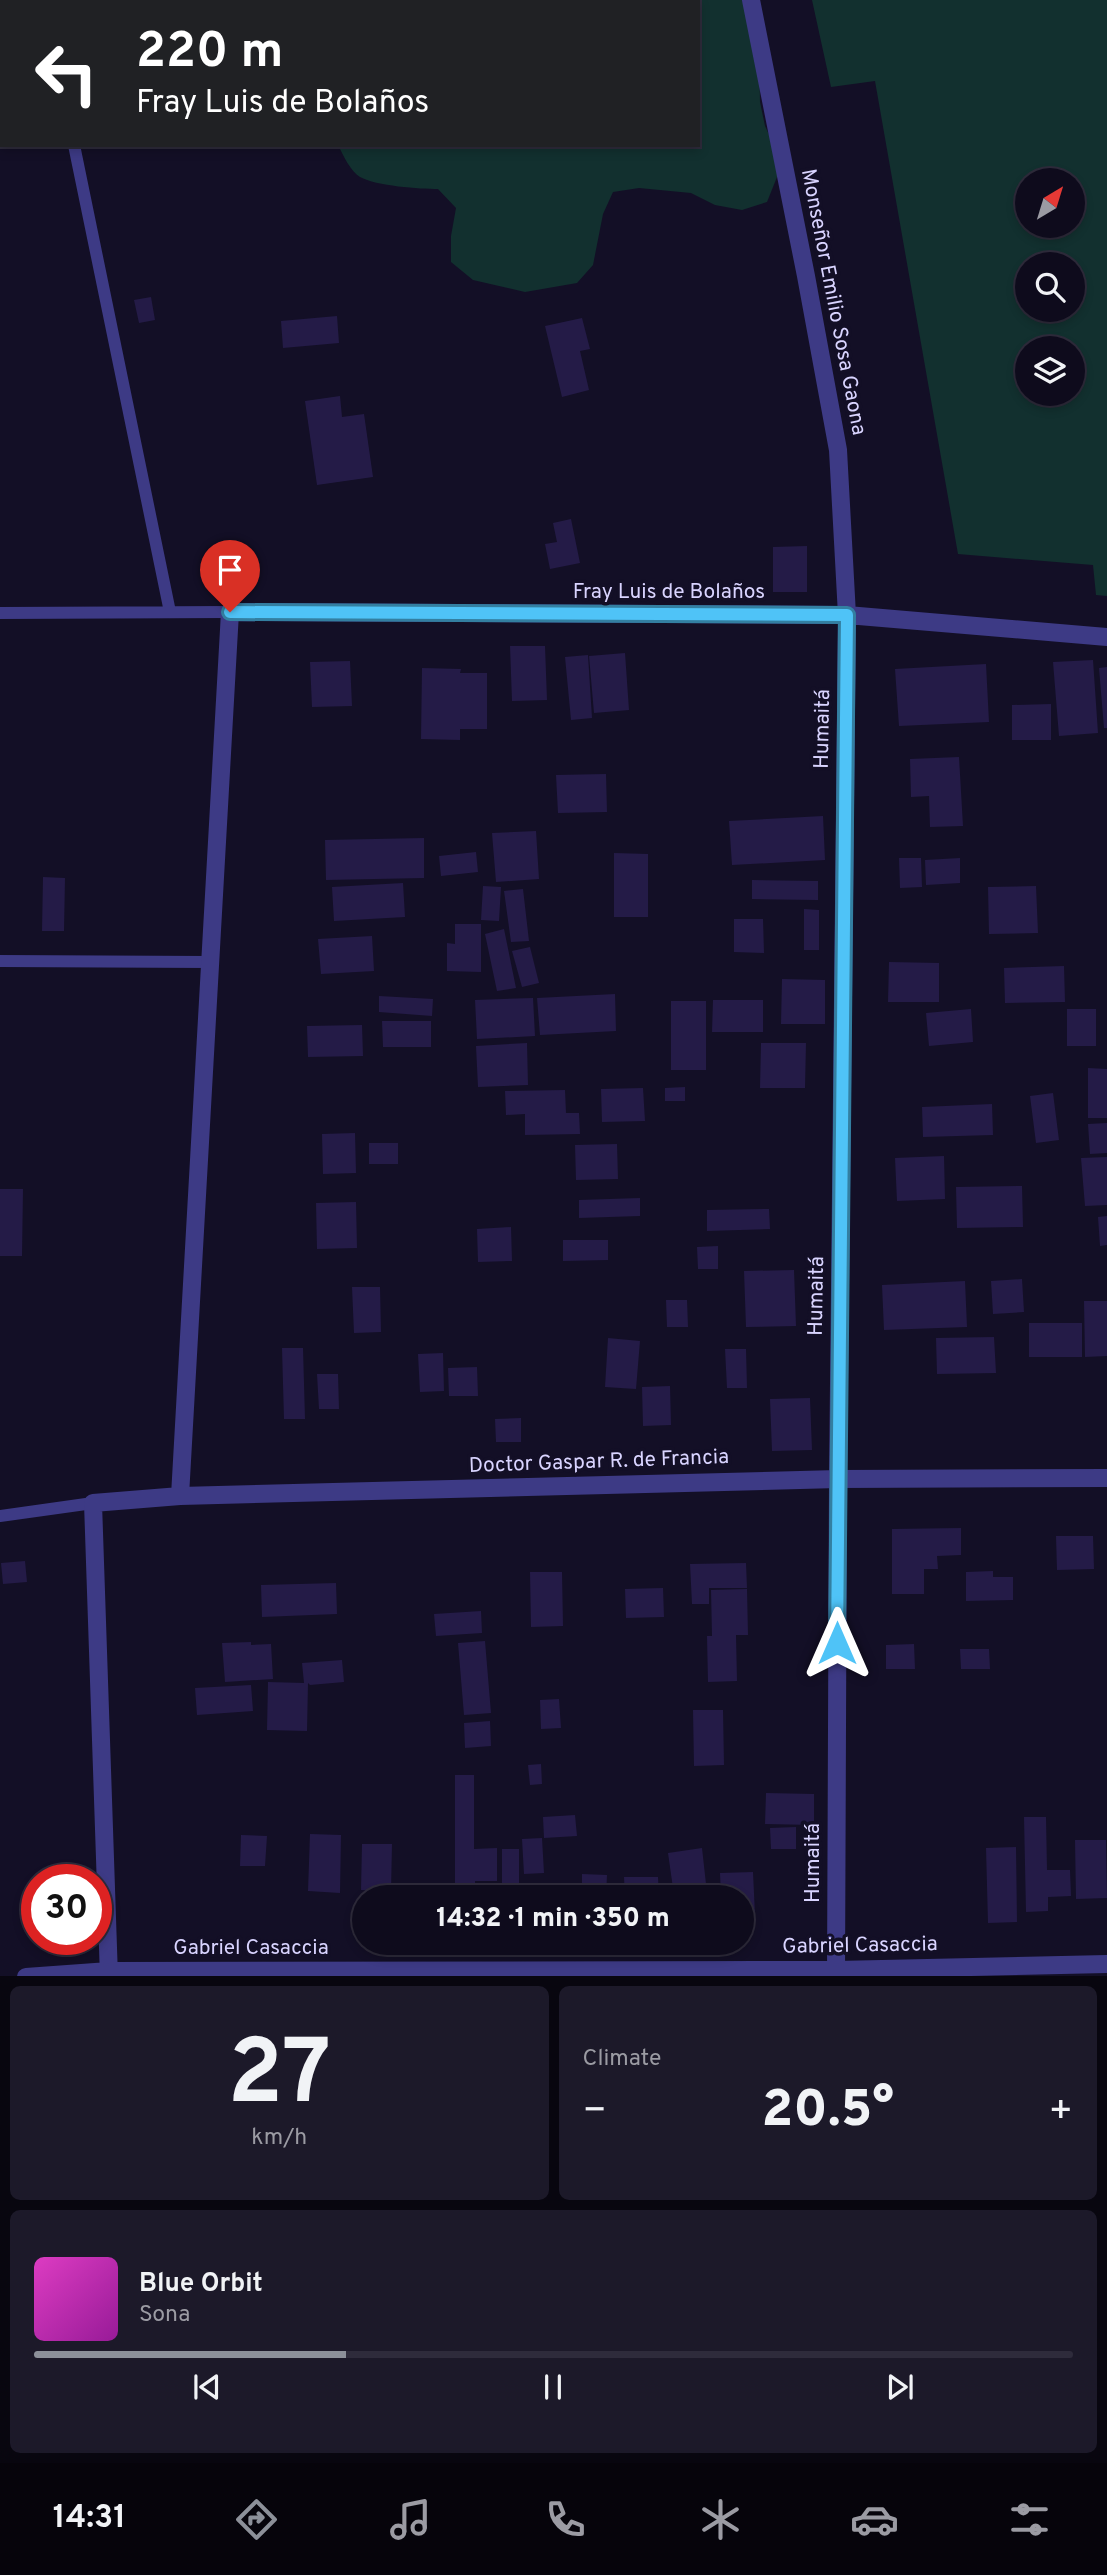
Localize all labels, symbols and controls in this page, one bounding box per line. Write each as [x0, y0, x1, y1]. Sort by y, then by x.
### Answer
text: 220 m [136, 23, 283, 85]
icon: left [21, 28, 112, 119]
text: Fray Luis de Bolaños [136, 84, 429, 124]
street label: Monseñor Emilio Sosa Gaona [794, 166, 872, 438]
north arrow [1015, 168, 1085, 238]
map controls [1015, 168, 1085, 406]
button: search [1015, 252, 1085, 322]
button: layers [1015, 336, 1085, 406]
pin [200, 540, 260, 612]
icon: arrive [211, 551, 249, 589]
street label: Fray Luis de Bolaños [573, 579, 765, 606]
street label: Humaitá [809, 689, 837, 769]
street label: Humaitá [803, 1256, 831, 1336]
street label: Doctor Gaspar R. de Francia [468, 1444, 730, 1480]
position arrow [800, 1606, 874, 1680]
street label: Humaitá [800, 1823, 827, 1903]
speed limit sign: 30 [21, 1864, 112, 1955]
text: 14:32 · 1 min · 350 m [436, 1903, 670, 1936]
street label: Gabriel Casaccia [782, 1931, 938, 1961]
street label: Gabriel Casaccia [173, 1935, 329, 1962]
text: 27 [227, 2021, 331, 2136]
text: Climate [583, 2045, 661, 2074]
text: 20.5° [761, 2079, 894, 2145]
text: − [583, 2088, 607, 2137]
text: + [1048, 2088, 1073, 2137]
text: km/h [251, 2124, 307, 2153]
text: Blue Orbit [139, 2268, 263, 2301]
text: Sona [139, 2301, 190, 2330]
icon: previous [188, 2368, 226, 2406]
icon: pause [534, 2368, 572, 2406]
icon: next [881, 2368, 919, 2406]
icon: directions [232, 2495, 281, 2544]
icon: music [386, 2495, 435, 2544]
icon: phone [541, 2495, 590, 2544]
icon: climate [696, 2495, 745, 2544]
icon: car [850, 2495, 899, 2544]
icon: filters [1005, 2495, 1054, 2544]
text: 14:31 [53, 2499, 126, 2539]

